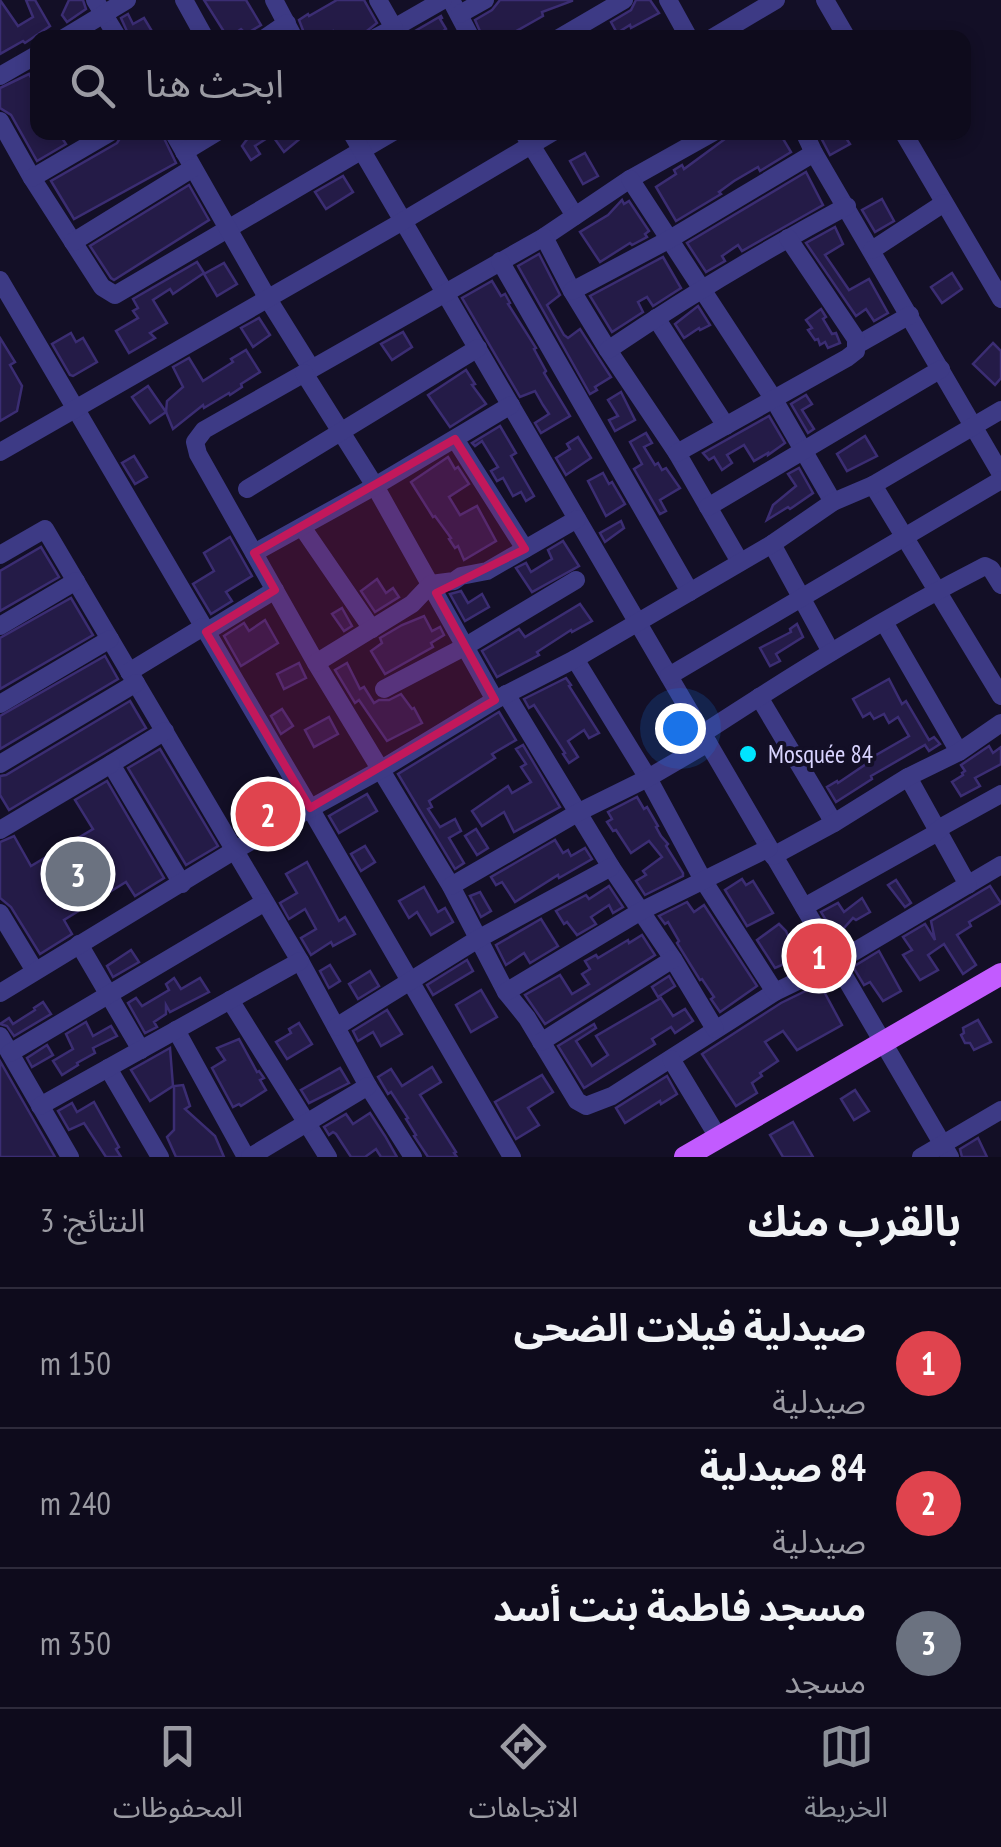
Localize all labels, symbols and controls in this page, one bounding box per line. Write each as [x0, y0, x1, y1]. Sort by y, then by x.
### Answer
search box [30, 30, 971, 140]
icon: search [65, 58, 120, 113]
text: ابحث هنا [145, 58, 284, 107]
your location [655, 703, 706, 754]
place label: Mosquée 84 [768, 738, 873, 770]
marker: Mosquée 84 [737, 743, 759, 765]
pin: 2 [236, 776, 300, 852]
pin: 3 [46, 836, 110, 912]
pin: 1 [786, 918, 852, 994]
text: بالقرب منك [748, 1193, 961, 1248]
text: النتائج: 3 [40, 1199, 145, 1241]
text: صيدلية فيلات الضحى [514, 1302, 866, 1351]
text: 150 m [40, 1342, 111, 1384]
text: 1 [921, 1342, 936, 1384]
text: صيدلية [772, 1380, 866, 1422]
text: 84 صيدلية [700, 1442, 866, 1491]
text: 240 m [40, 1482, 111, 1524]
text: 2 [921, 1482, 936, 1524]
text: صيدلية [772, 1520, 866, 1562]
text: مسجد فاطمة بنت أسد [493, 1582, 866, 1631]
text: 350 m [40, 1622, 111, 1664]
text: 3 [921, 1622, 936, 1664]
text: مسجد [785, 1660, 866, 1702]
tab: المحفوظات [113, 1719, 243, 1838]
tab: الاتجاهات [469, 1719, 578, 1838]
tab: الخريطة [804, 1719, 888, 1838]

